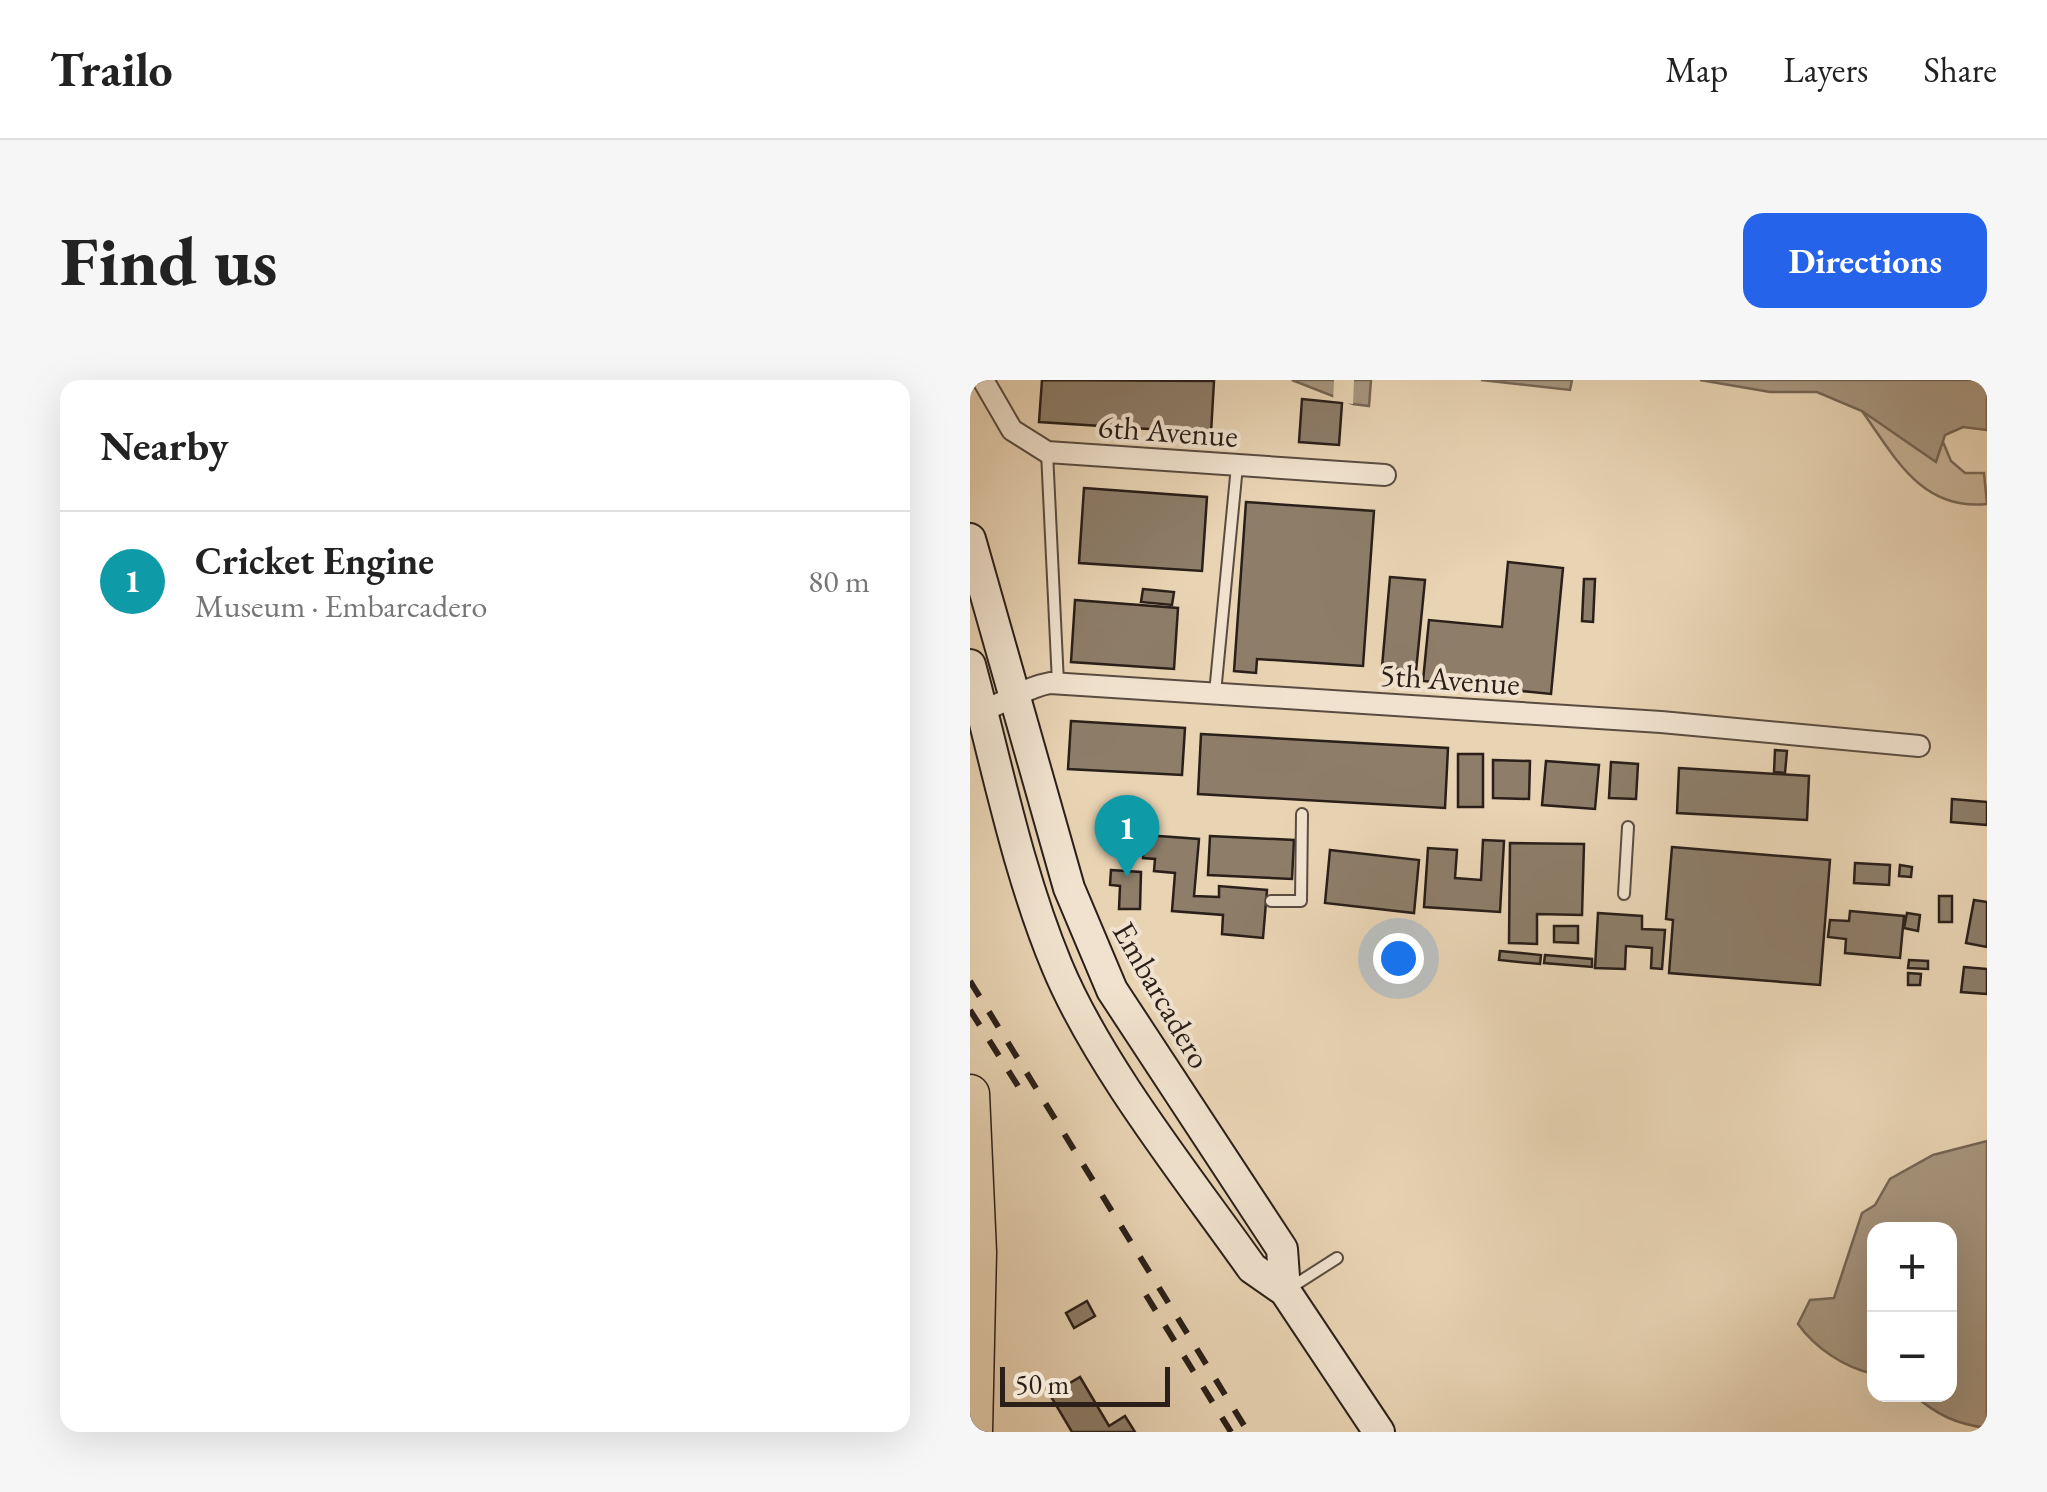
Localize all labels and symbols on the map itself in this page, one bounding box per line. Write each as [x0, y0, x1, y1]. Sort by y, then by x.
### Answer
street label: 6th Avenue [1097, 405, 1239, 457]
street label: 5th Avenue [1379, 653, 1521, 705]
pin: 1 [1094, 794, 1160, 877]
street label: Embarcadero [1103, 914, 1221, 1076]
your location [1373, 933, 1424, 984]
scale bar [1000, 1362, 1170, 1406]

